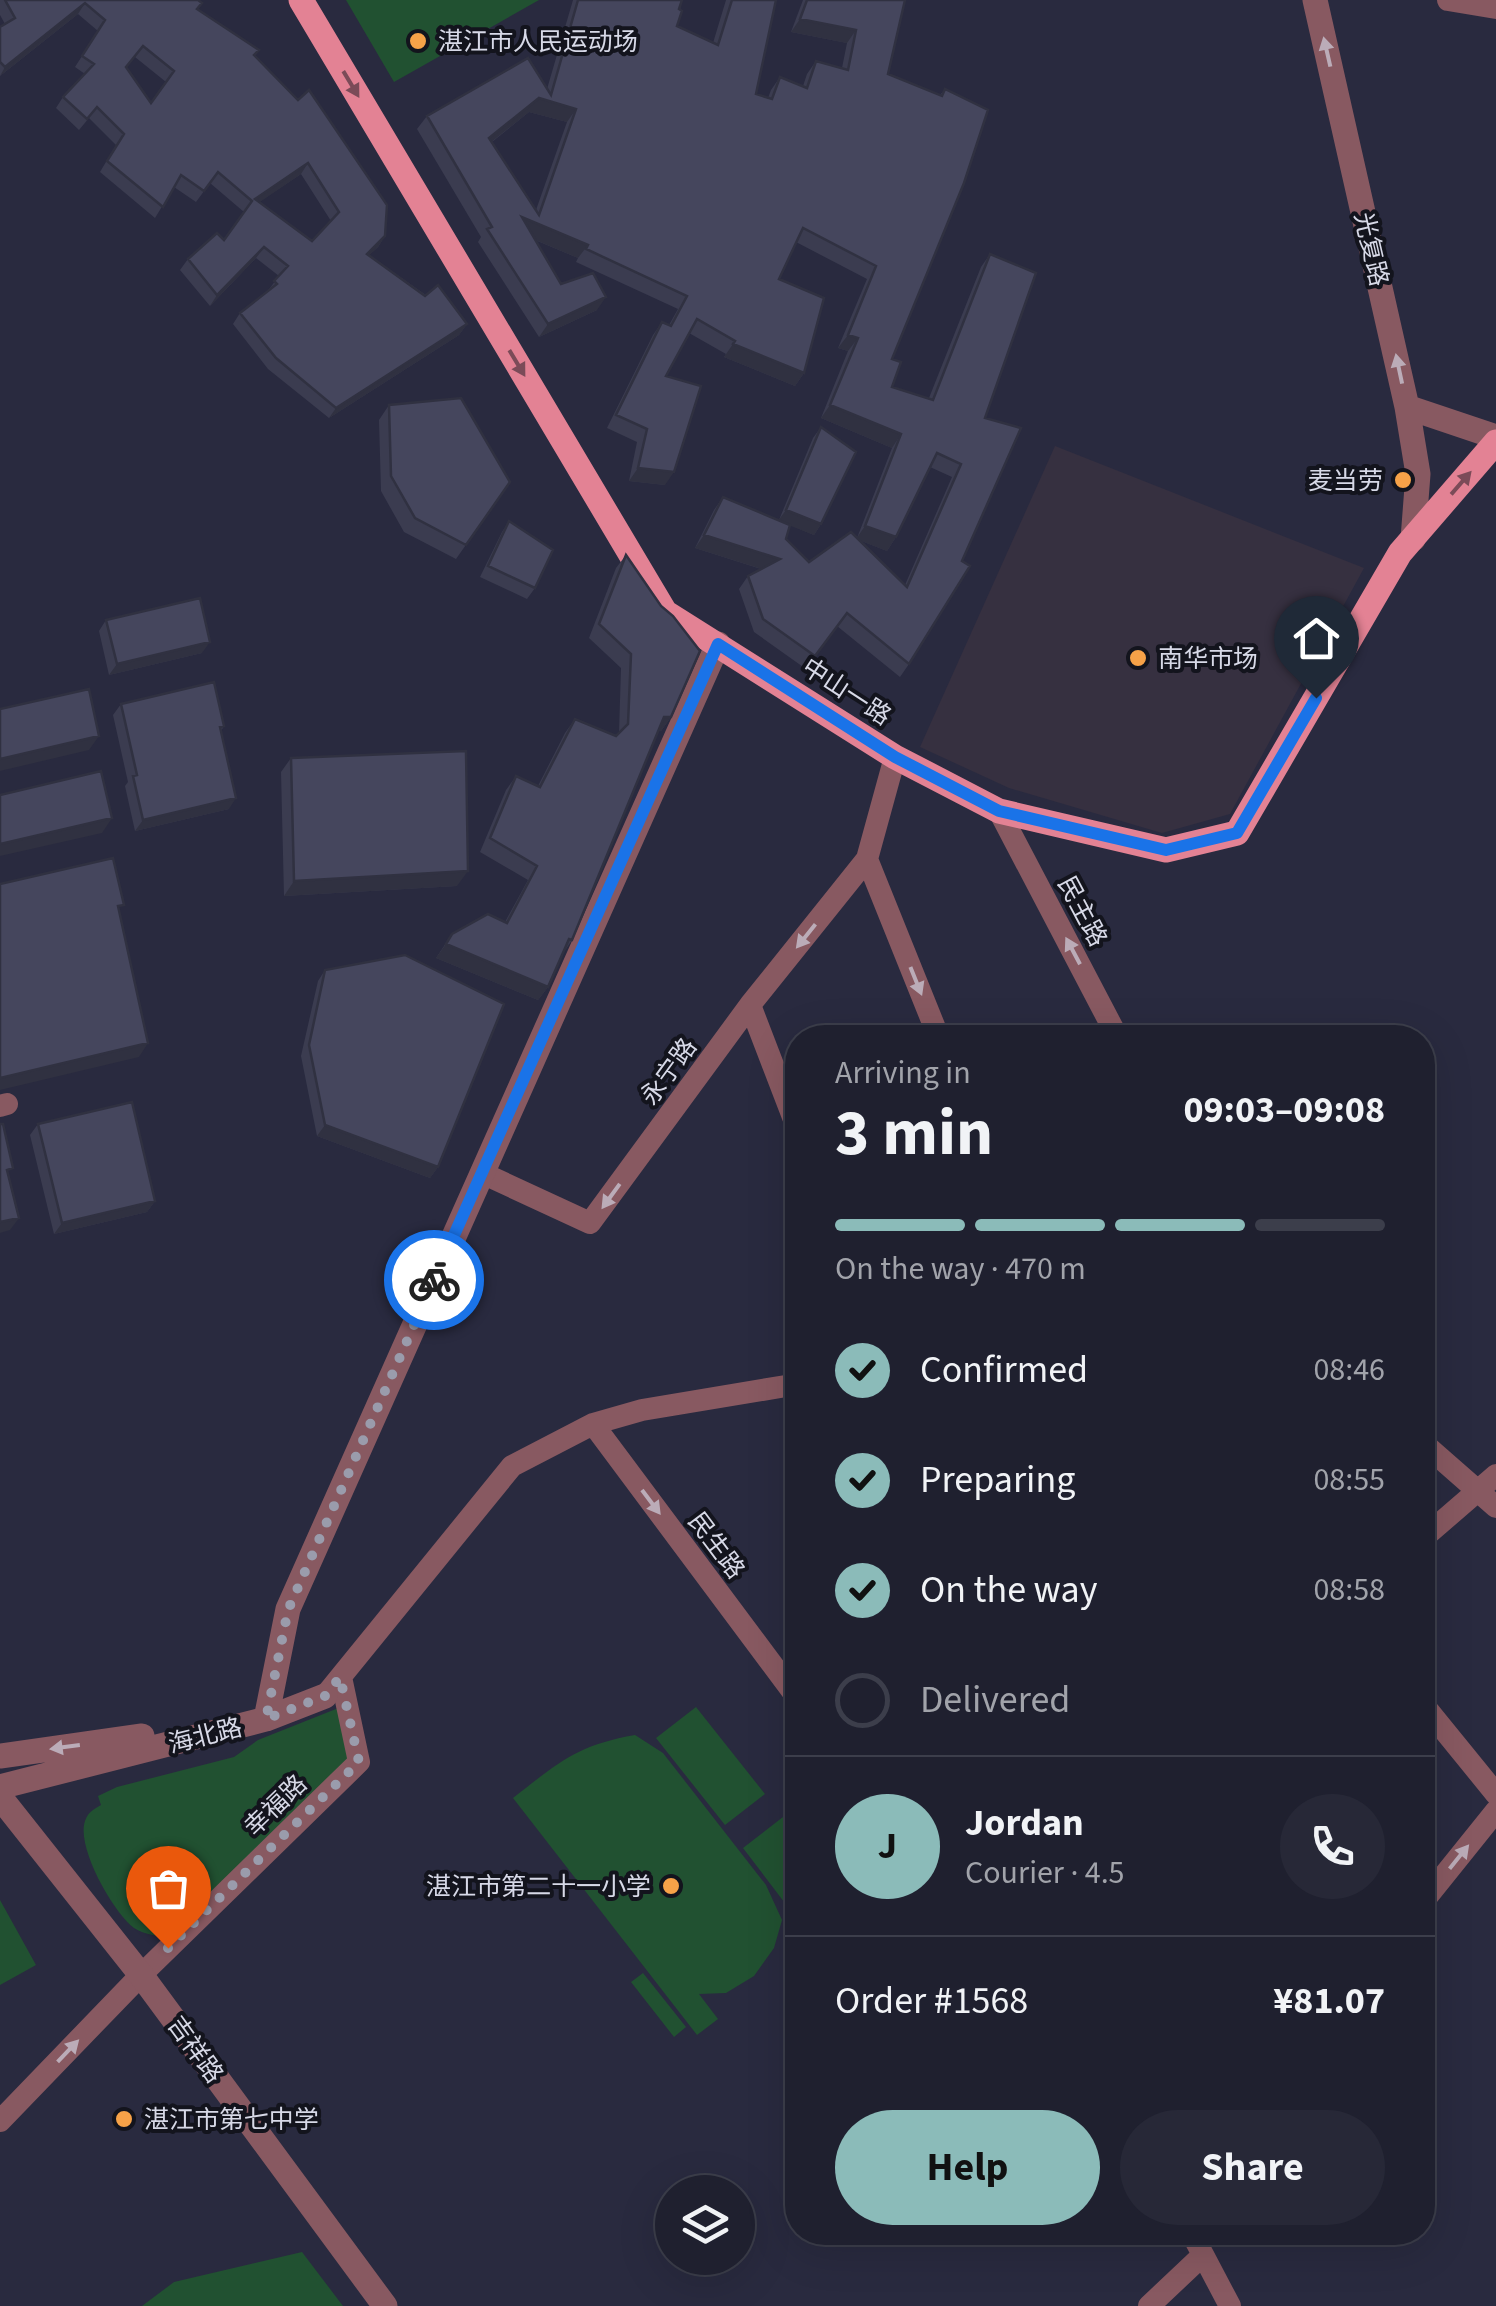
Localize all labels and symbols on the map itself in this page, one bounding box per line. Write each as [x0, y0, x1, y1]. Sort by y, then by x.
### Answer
place label: 湛江市人民运动场 [438, 24, 638, 60]
marker: 湛江市人民运动场 [407, 30, 429, 52]
one-way arrow [1319, 36, 1334, 67]
one-way arrow [342, 70, 359, 98]
street label: 光复路 [1345, 209, 1397, 290]
one-way arrow [508, 349, 525, 377]
one-way arrow [1391, 353, 1406, 384]
place label: 麦当劳 [1308, 463, 1383, 499]
marker: 麦当劳 [1392, 469, 1414, 491]
one-way arrow [1449, 471, 1471, 496]
pin [1274, 596, 1359, 699]
place label: 南华市场 [1158, 641, 1258, 677]
marker: 南华市场 [1127, 647, 1149, 669]
street label: 中山一路 [795, 650, 898, 734]
street label: 民主路 [1049, 870, 1116, 953]
one-way arrow [796, 923, 817, 948]
one-way arrow [1064, 937, 1081, 966]
one-way arrow [908, 966, 924, 996]
street label: 永宁路 [632, 1031, 705, 1113]
one-way arrow [601, 1182, 621, 1209]
courier [384, 1230, 484, 1330]
one-way arrow [641, 1489, 661, 1515]
street label: 民生路 [679, 1505, 753, 1586]
street label: 海北路 [164, 1709, 246, 1763]
one-way arrow [49, 1740, 81, 1756]
street label: 幸福路 [236, 1767, 315, 1845]
one-way arrow [1448, 1844, 1469, 1870]
pin [126, 1846, 211, 1949]
place label: 湛江市第二十一小学 [426, 1869, 651, 1905]
marker: 湛江市第二十一小学 [660, 1875, 682, 1897]
street label: 吉祥路 [159, 2009, 232, 2091]
one-way arrow [56, 2039, 79, 2063]
place label: 湛江市第七中学 [144, 2102, 319, 2138]
marker: 湛江市第七中学 [113, 2108, 135, 2130]

